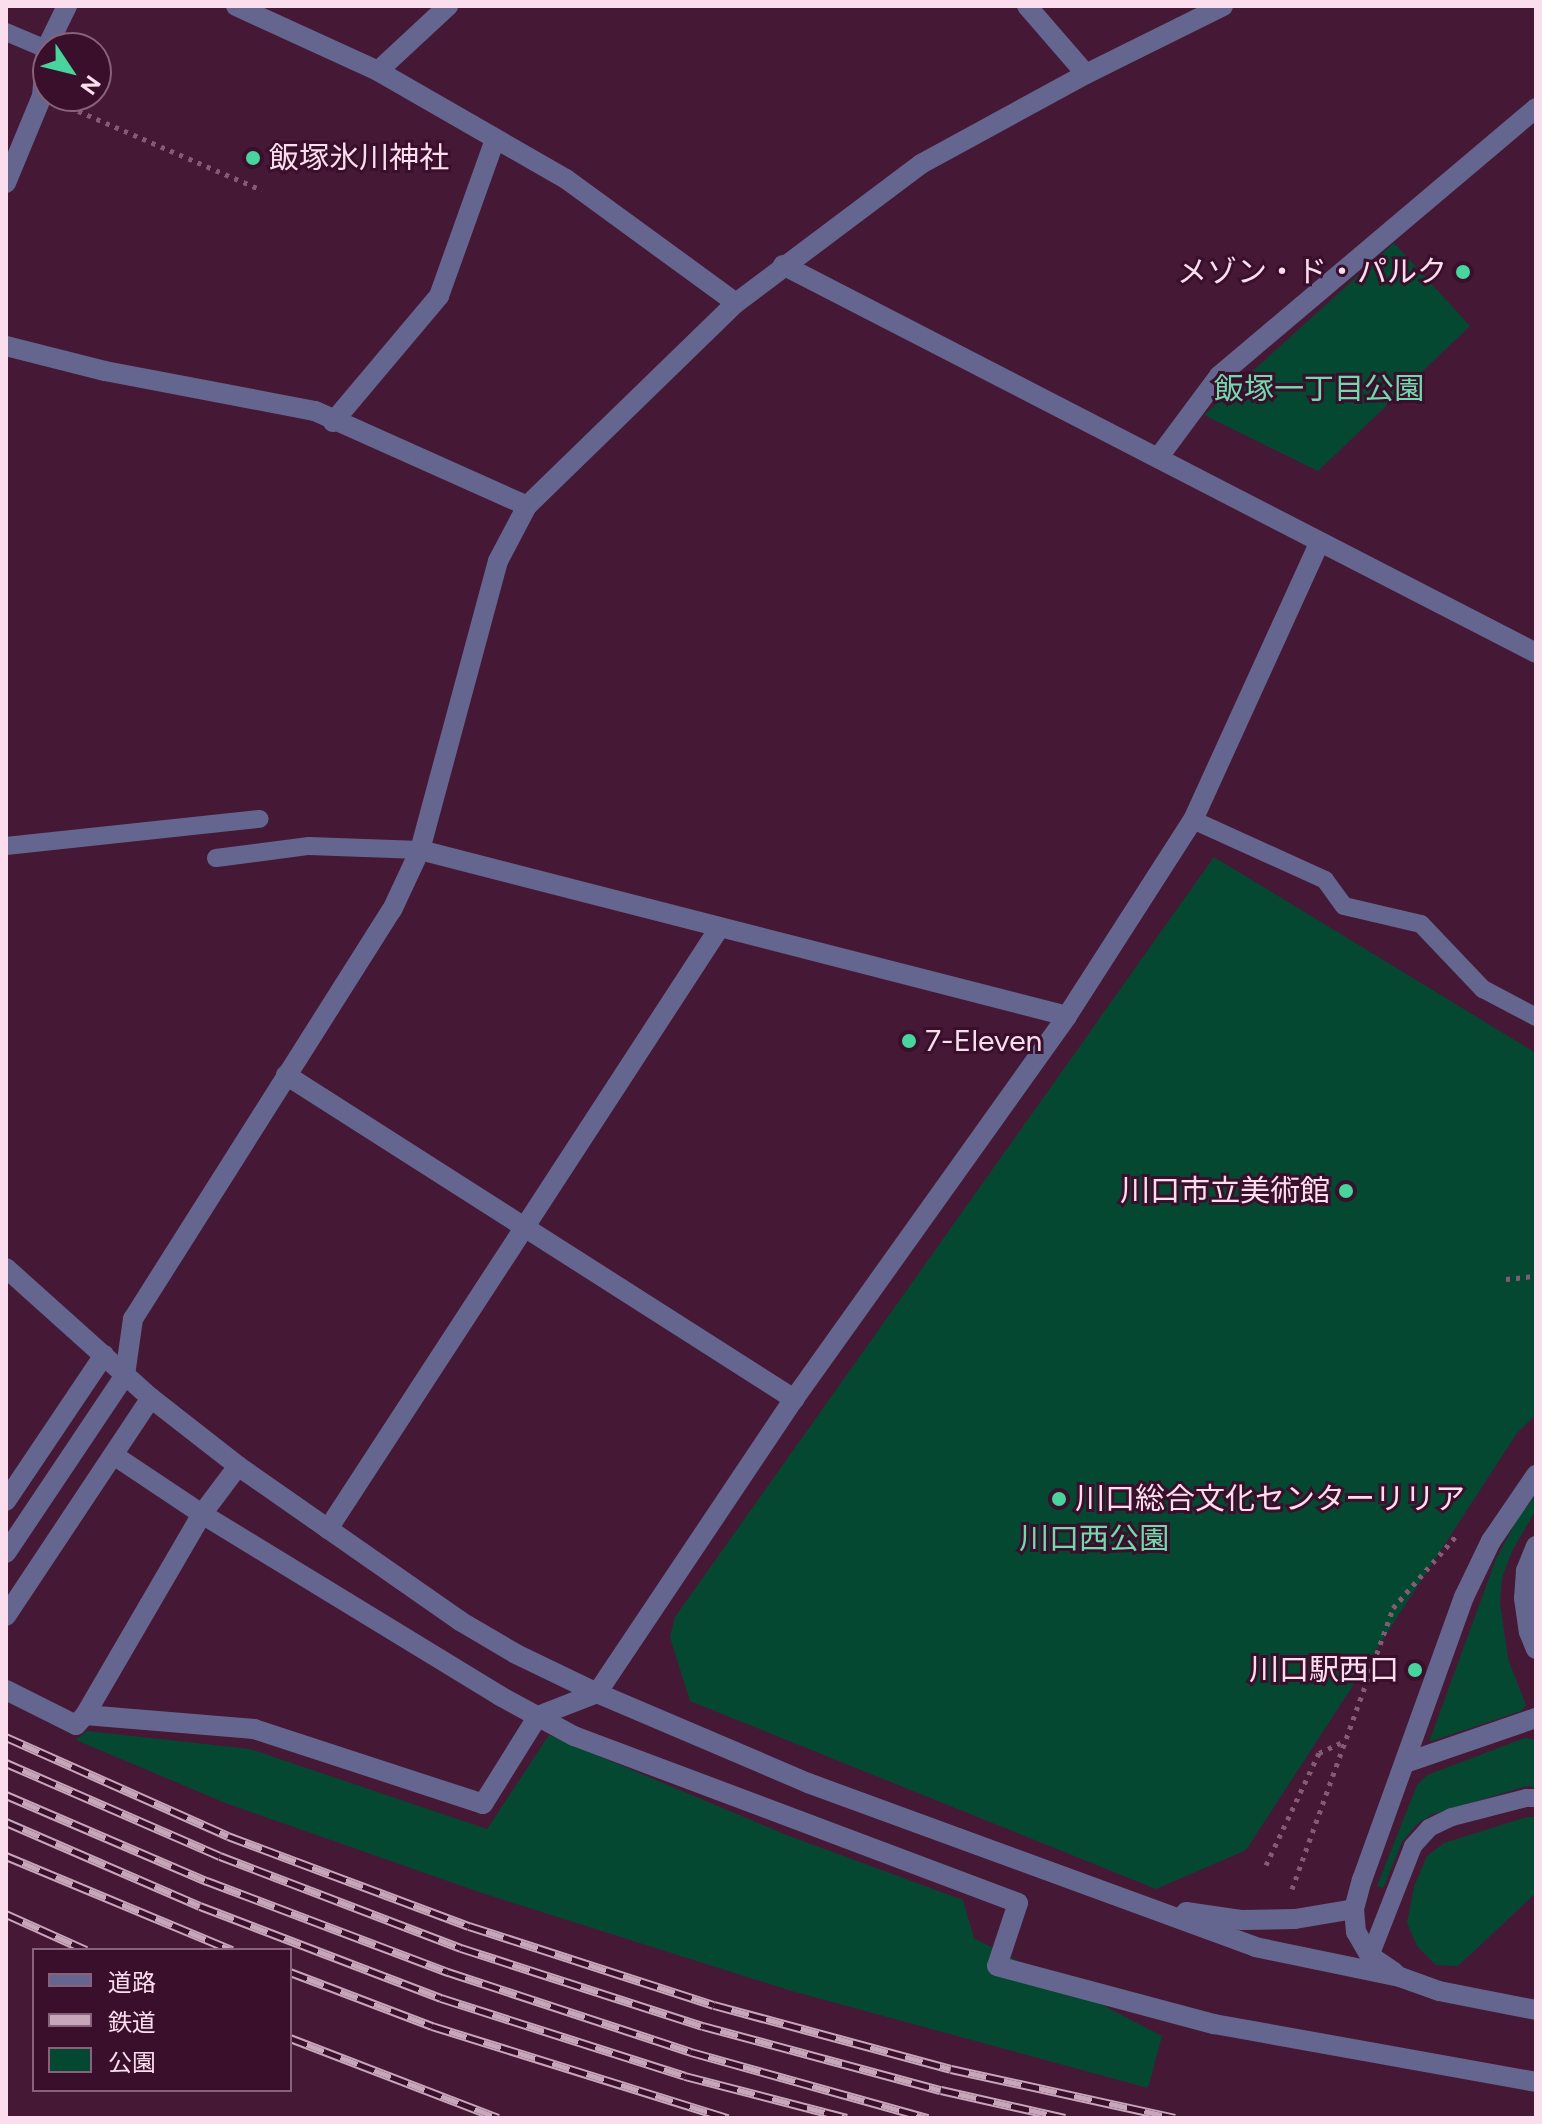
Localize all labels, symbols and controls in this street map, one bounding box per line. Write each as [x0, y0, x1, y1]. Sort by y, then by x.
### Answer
north arrow [32, 32, 112, 112]
text: N [74, 70, 106, 100]
place label: 飯塚氷川神社 [269, 140, 449, 176]
marker: 飯塚氷川神社 [244, 149, 262, 167]
place label: メゾン・ド・パルク [1177, 254, 1447, 290]
marker: メゾン・ド・パルク [1454, 263, 1472, 281]
park label: 飯塚一丁目公園 [1214, 371, 1424, 407]
place label: 7-Eleven [925, 1023, 1042, 1059]
marker: 7-Eleven [900, 1032, 918, 1050]
place label: 川口市立美術館 [1120, 1173, 1330, 1209]
marker: 川口市立美術館 [1337, 1182, 1355, 1200]
place label: 川口総合文化センターリリア [1075, 1481, 1465, 1517]
marker: 川口総合文化センターリリア [1050, 1490, 1068, 1508]
park label: 川口西公園 [1019, 1521, 1169, 1557]
place label: 川口駅西口 [1249, 1652, 1399, 1688]
marker: 川口駅西口 [1406, 1661, 1424, 1679]
legend [32, 1948, 292, 2092]
text: 道路 [108, 1968, 156, 1997]
text: 鉄道 [108, 2008, 156, 2037]
text: 公園 [108, 2048, 156, 2077]

